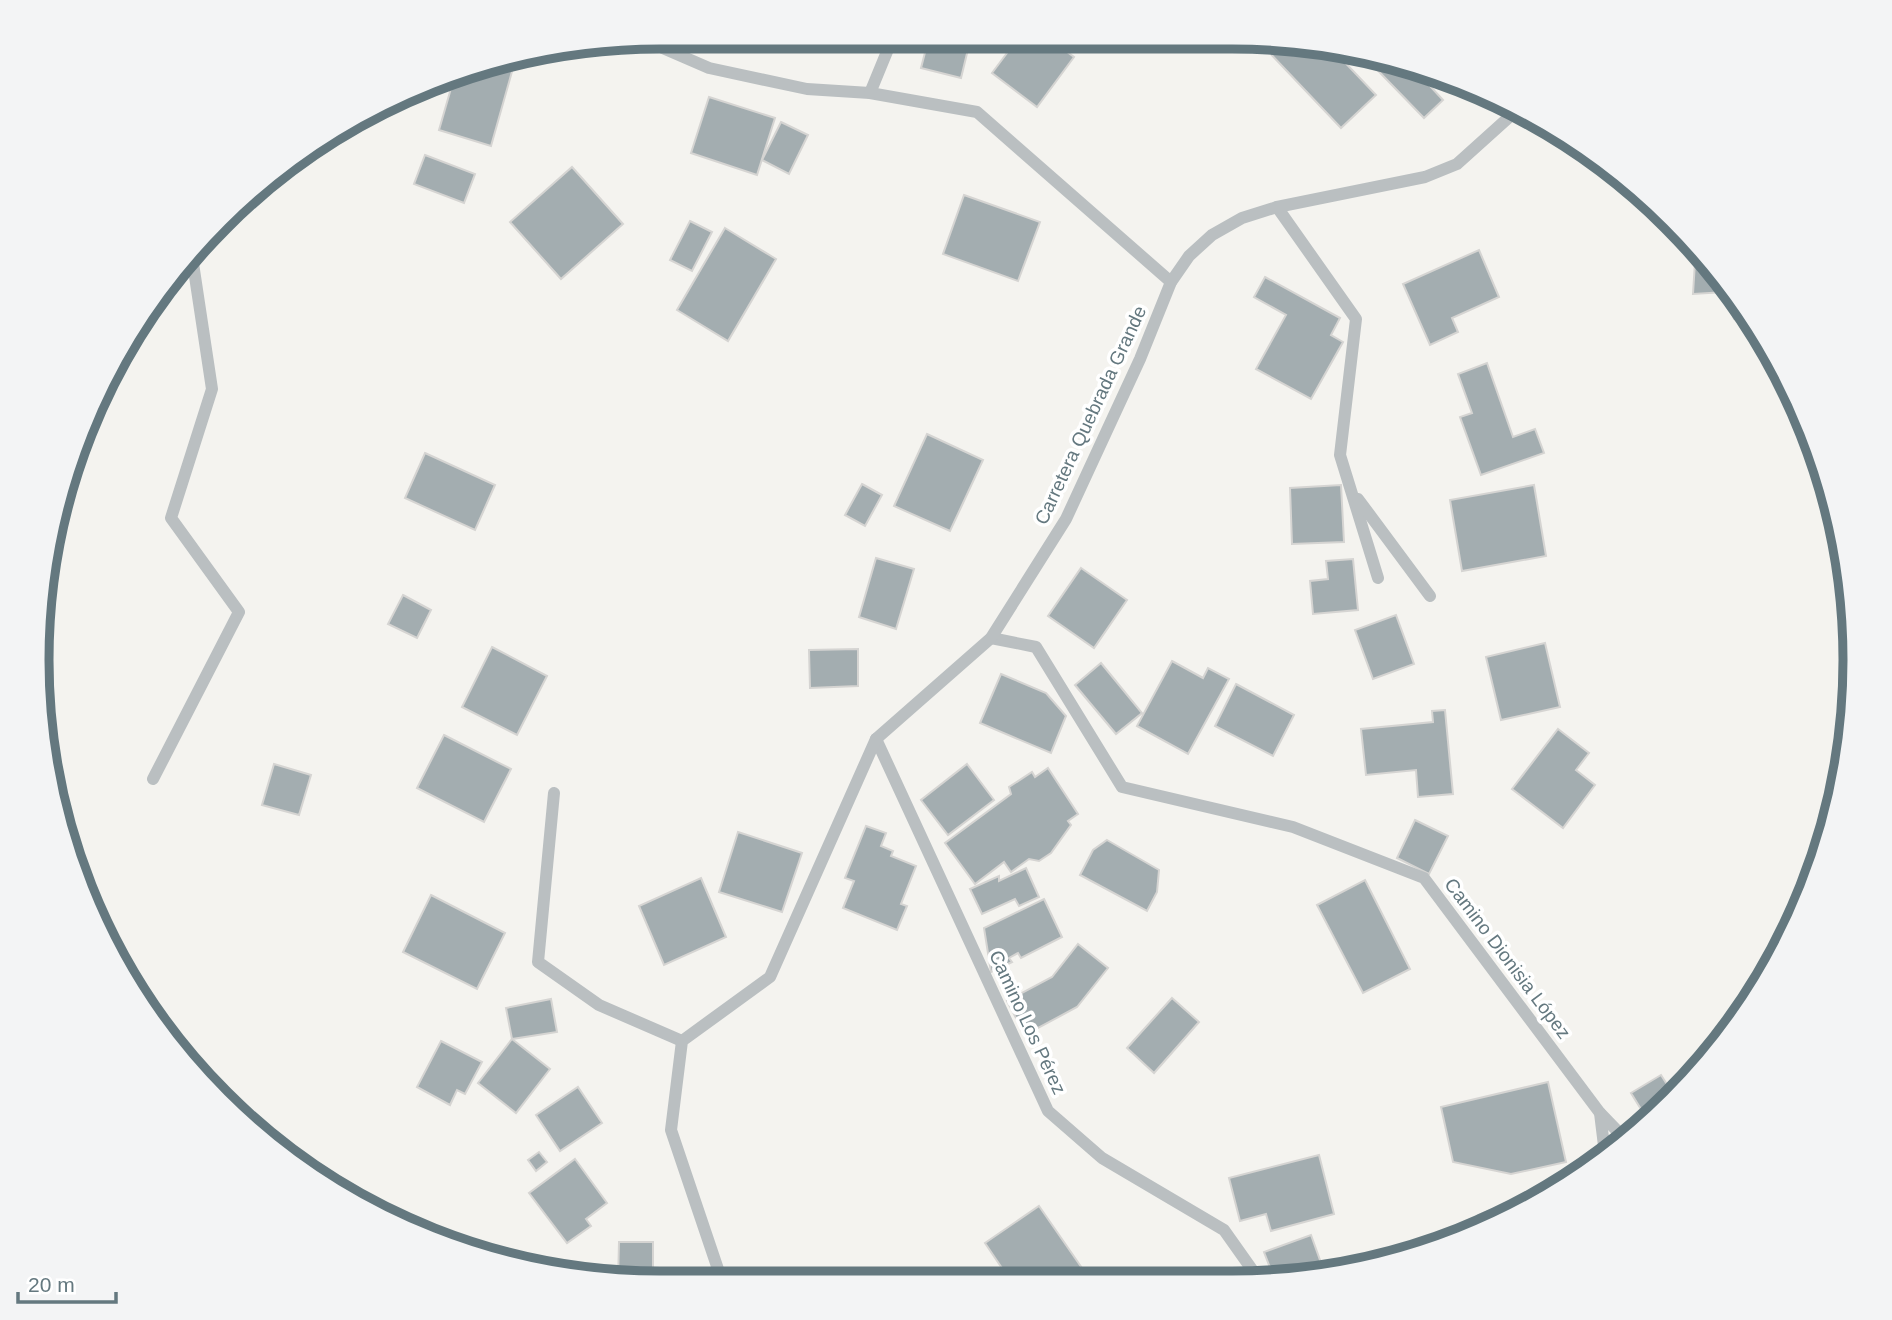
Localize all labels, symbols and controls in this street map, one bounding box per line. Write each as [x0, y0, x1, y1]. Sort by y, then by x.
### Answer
street label: Carretera Quebrada Grande [1031, 303, 1150, 528]
street label: Camino Dionisia López [1440, 874, 1575, 1043]
street label: Camino Los Pérez [985, 947, 1070, 1097]
scale bar [18, 1260, 116, 1304]
text: 20 m [28, 1273, 75, 1296]

